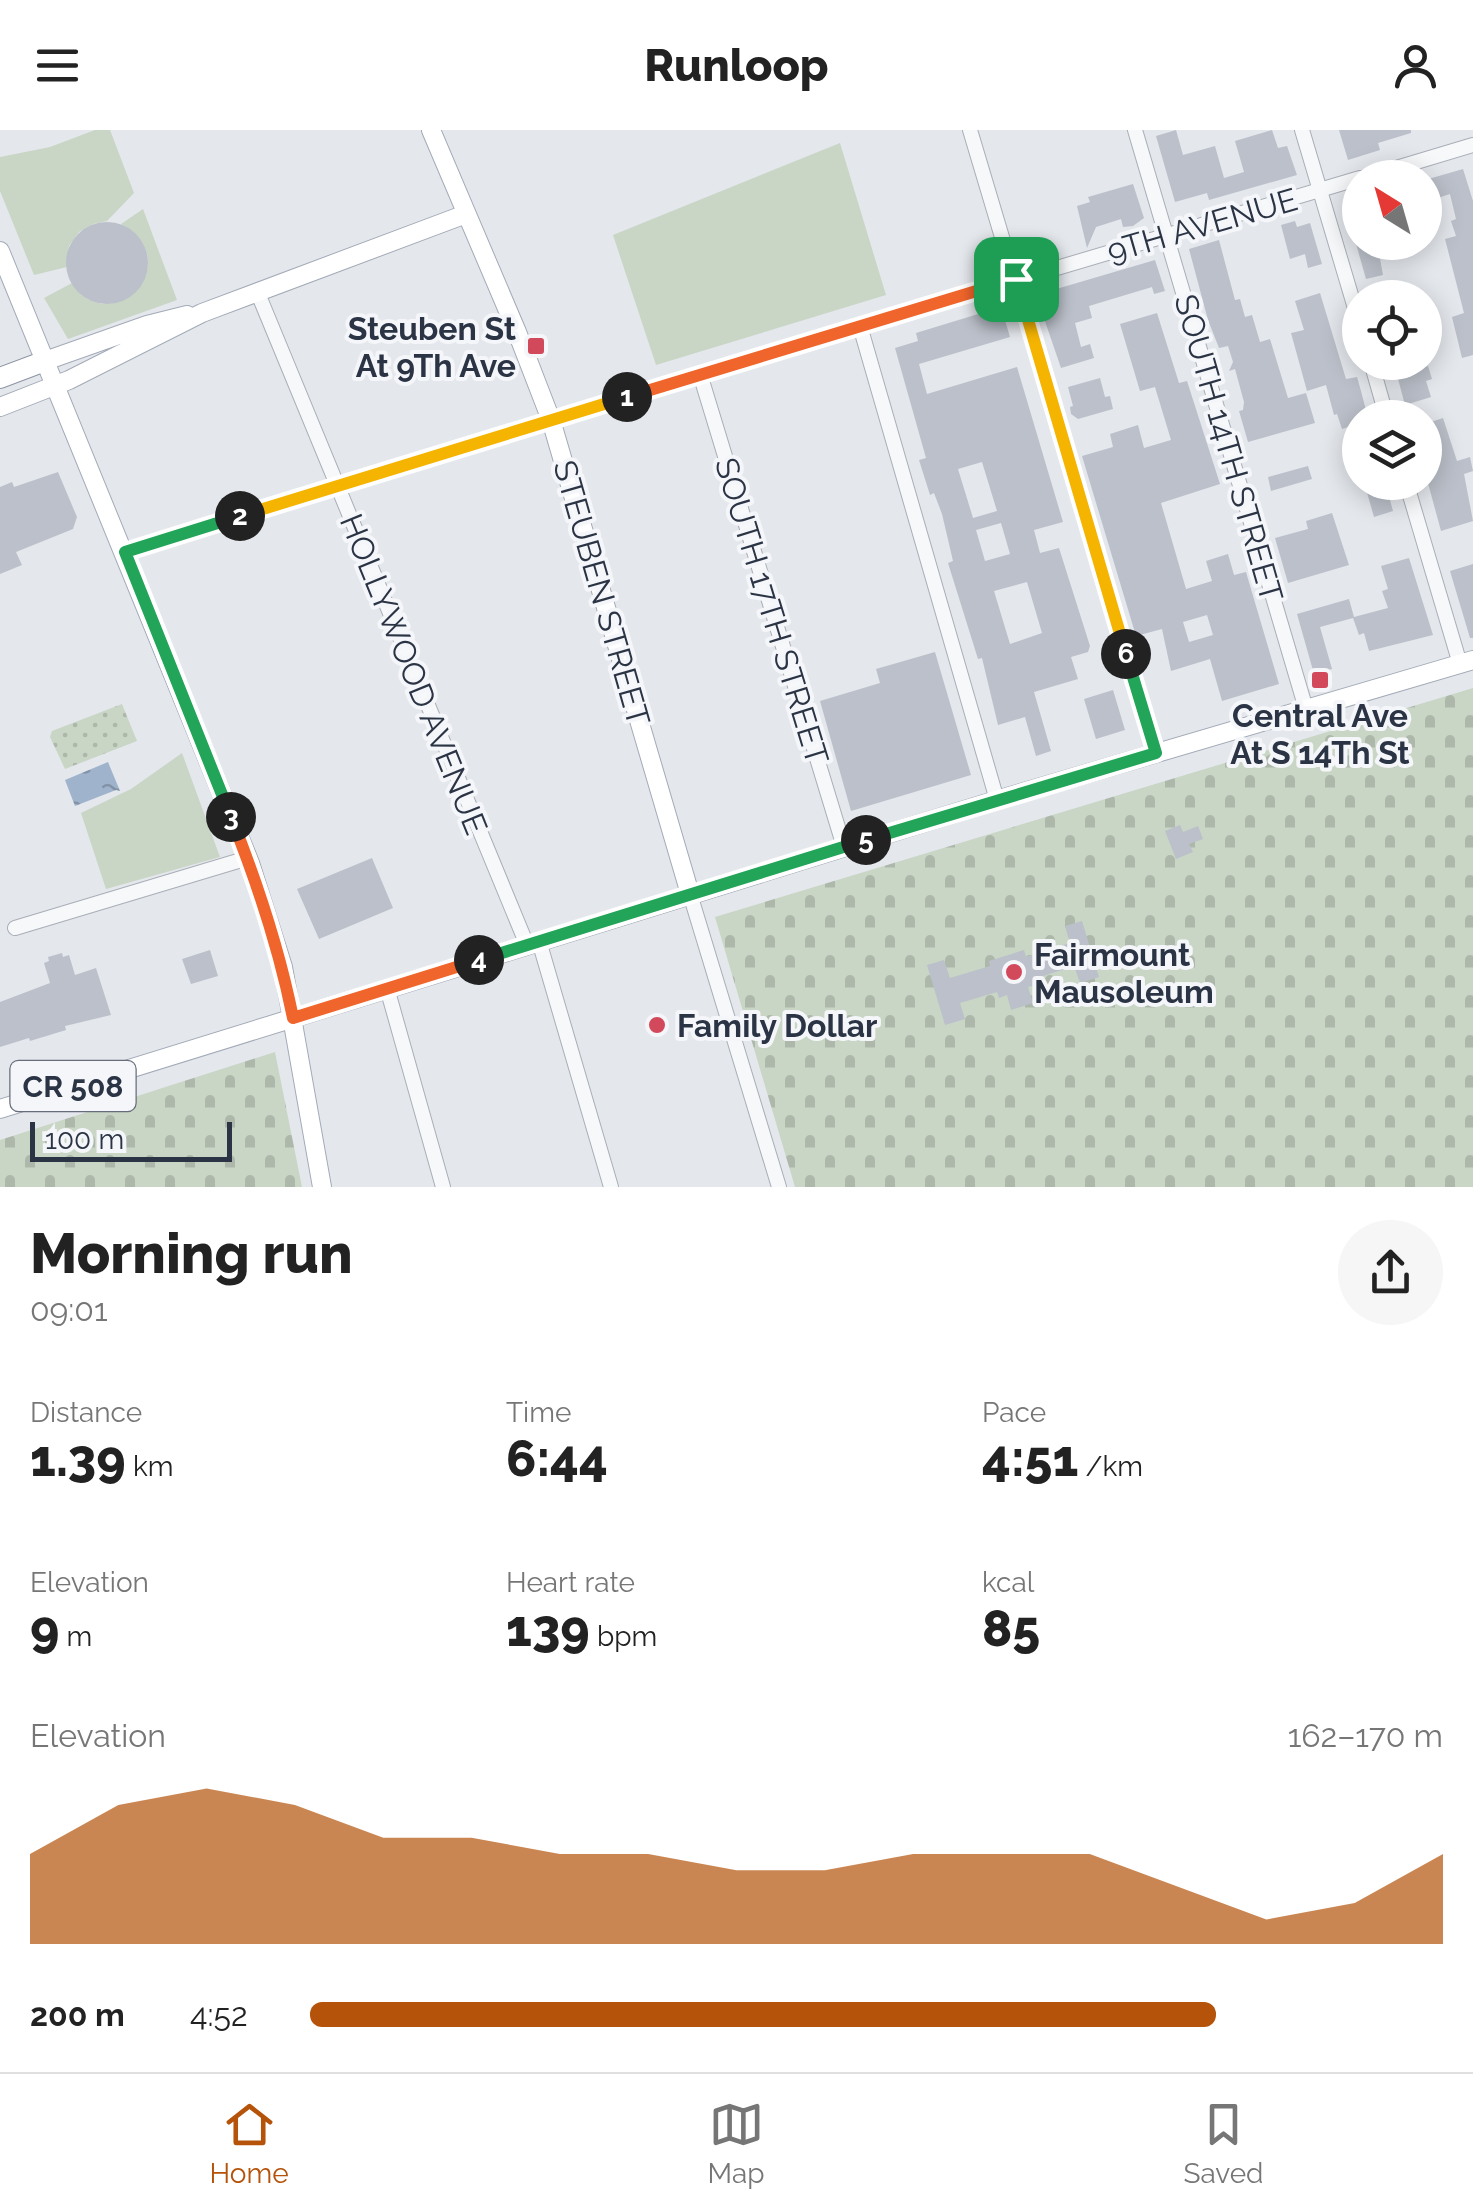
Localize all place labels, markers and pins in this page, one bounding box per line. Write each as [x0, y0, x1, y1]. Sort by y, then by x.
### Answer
pin [974, 237, 1059, 322]
place label: Steuben St At 9Th Ave [348, 310, 516, 384]
marker: Steuben St At 9Th Ave [525, 335, 547, 357]
pin: 1 [602, 372, 652, 422]
pin: 2 [215, 491, 265, 541]
pin: 6 [1101, 629, 1151, 679]
marker: Central Ave At S 14Th St [1309, 669, 1331, 691]
place label: Central Ave At S 14Th St [1230, 697, 1410, 771]
pin: 3 [206, 792, 256, 842]
pin: 5 [841, 815, 891, 865]
pin: 4 [454, 935, 504, 985]
place label: Fairmount Mausoleum [1034, 936, 1214, 1010]
marker: Fairmount Mausoleum [1003, 961, 1025, 983]
place label: Family Dollar [677, 1007, 877, 1044]
marker: Family Dollar [646, 1014, 668, 1036]

